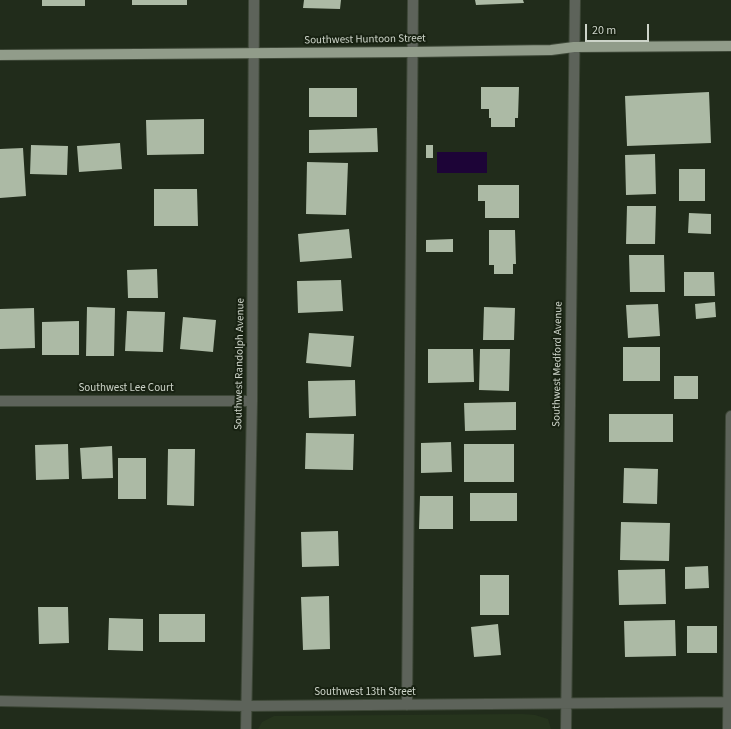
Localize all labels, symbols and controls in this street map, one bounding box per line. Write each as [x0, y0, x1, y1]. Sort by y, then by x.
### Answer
scale bar [587, 16, 651, 42]
text: 20 m [592, 22, 616, 39]
street label: Southwest Huntoon Street [304, 32, 426, 48]
street label: Southwest Randolph Avenue [232, 298, 248, 430]
street label: Southwest Medford Avenue [550, 301, 566, 427]
street label: Southwest Lee Court [78, 382, 174, 396]
street label: Southwest 13th Street [314, 686, 416, 700]

